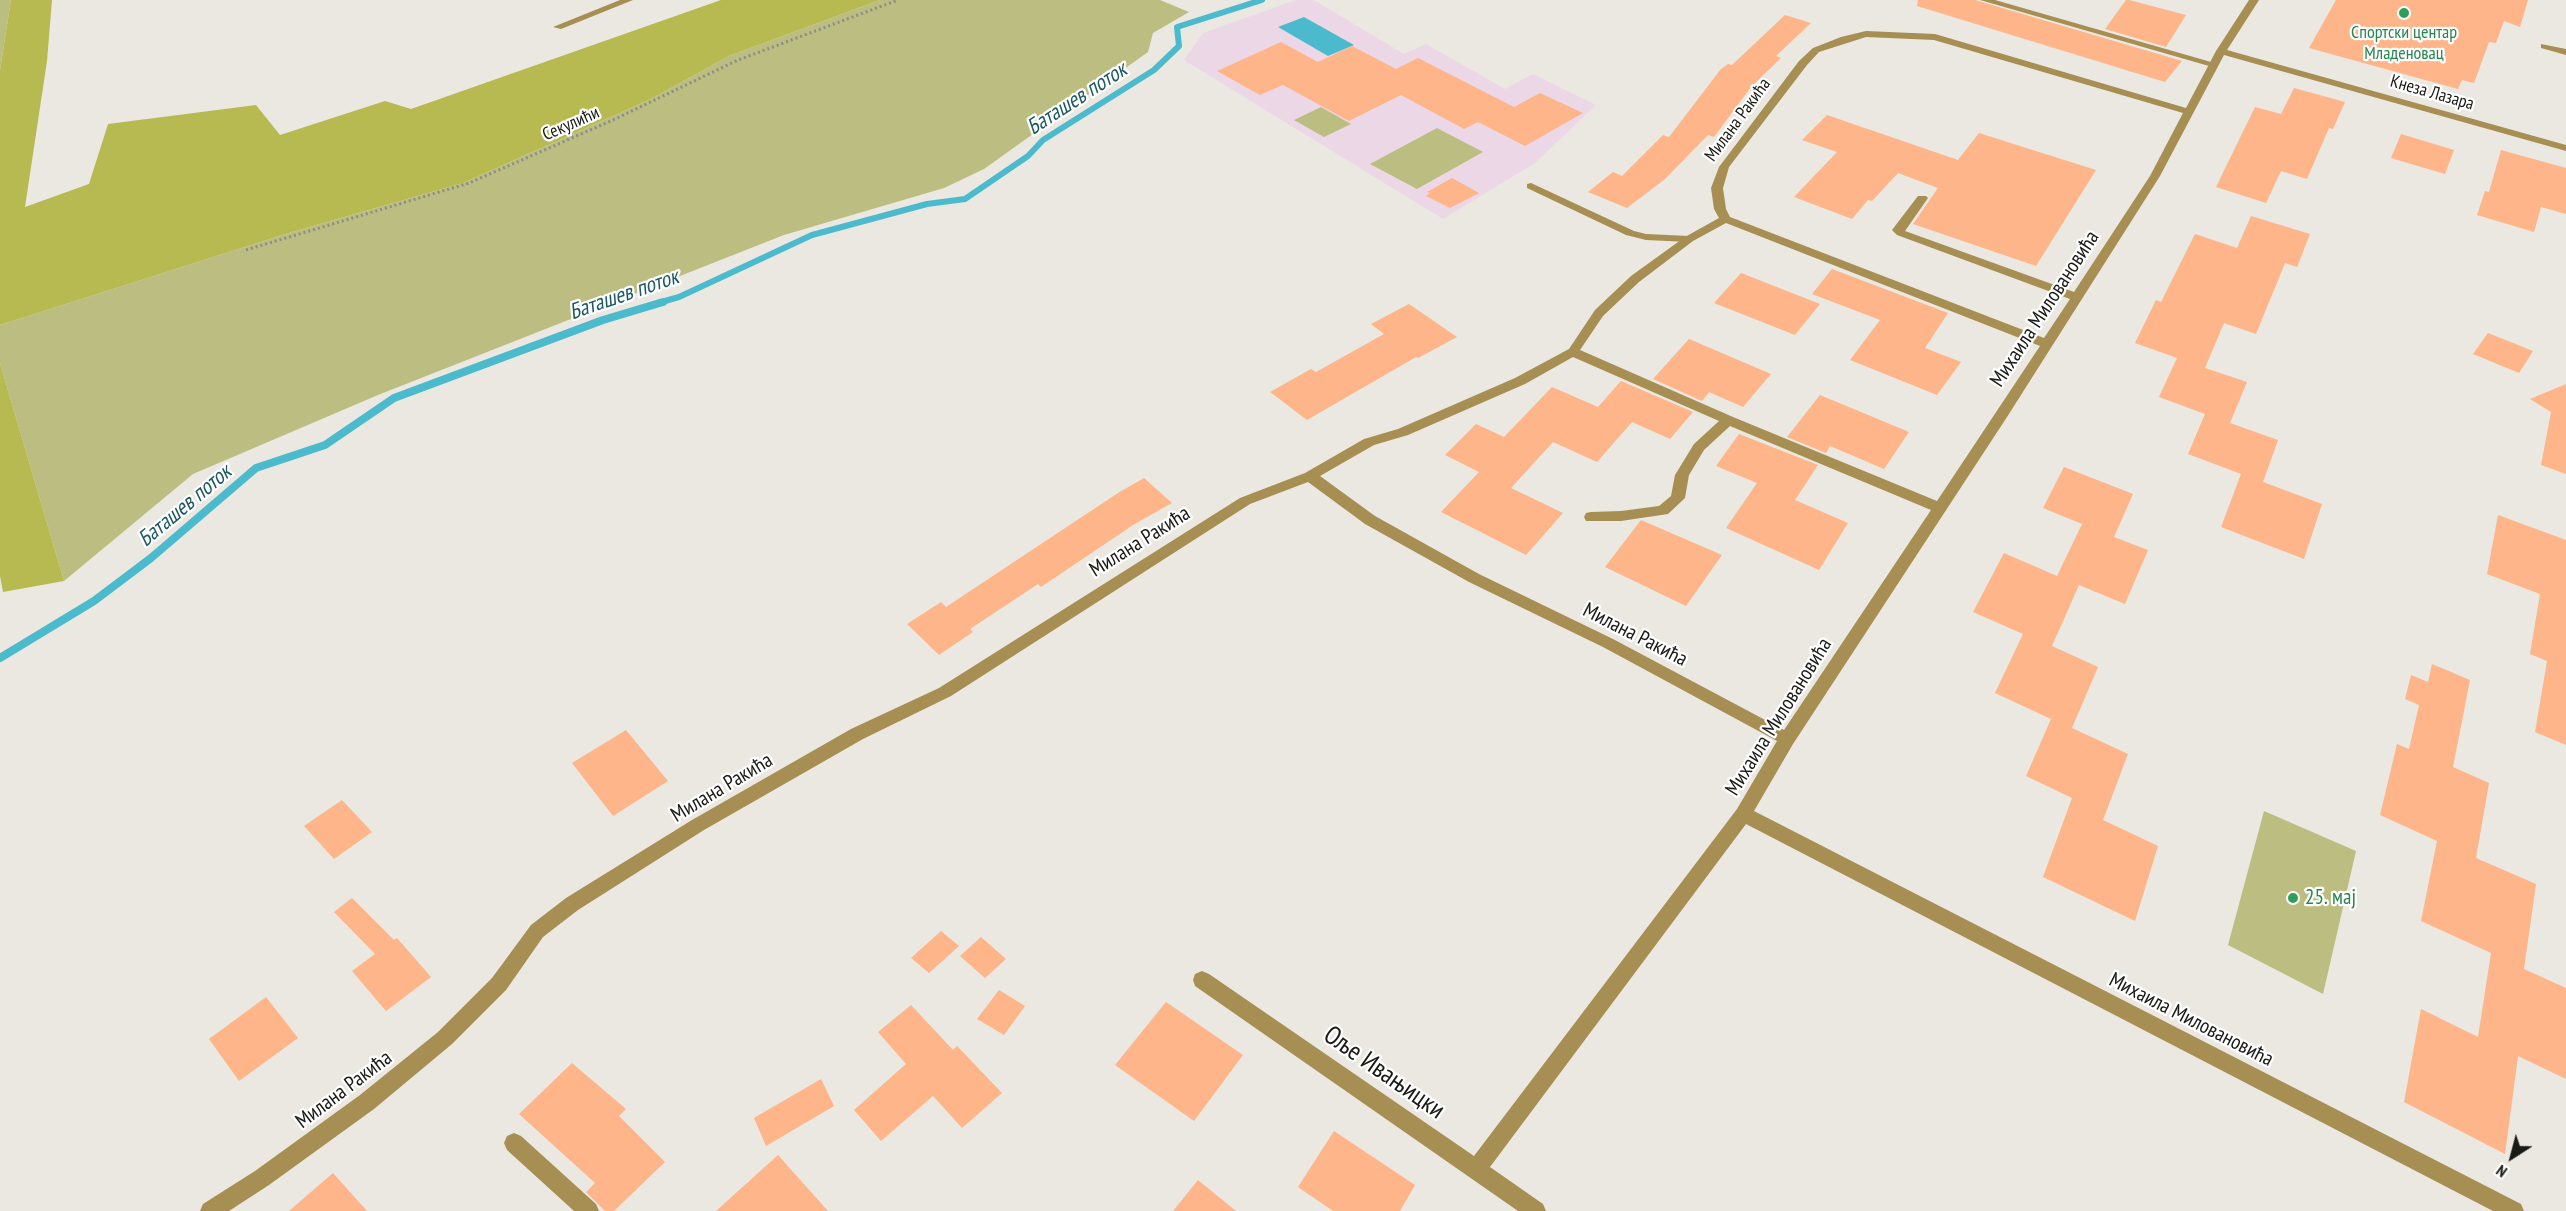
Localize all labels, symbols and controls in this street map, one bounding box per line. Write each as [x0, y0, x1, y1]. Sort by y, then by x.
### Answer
marker: Спортски центар Младеновац [2397, 6, 2411, 20]
place label: Спортски центар Младеновац [2351, 22, 2457, 64]
water label: Баташев поток [1022, 57, 1132, 141]
street label: Кнеза Лазара [2388, 71, 2476, 115]
street label: Милана Ракића [1701, 74, 1775, 166]
street label: Секулићи [539, 102, 603, 146]
street label: Михаила Миловановића [1985, 226, 2105, 392]
water label: Баташев поток [566, 264, 682, 326]
water label: Баташев поток [133, 459, 237, 553]
street label: Милана Ракића [1085, 501, 1195, 583]
street label: Милана Ракића [1579, 598, 1691, 672]
street label: Михаила Миловановића [1720, 634, 1838, 800]
street label: Милана Ракића [667, 748, 777, 828]
place label: 25. мај [2305, 885, 2356, 911]
marker: 25. мај [2286, 891, 2300, 905]
street label: Михаила Миловановића [2105, 968, 2277, 1072]
street label: Оље Ивањицки [1317, 1020, 1451, 1126]
street label: Милана Ракића [291, 1046, 397, 1134]
north arrow [2482, 1127, 2542, 1187]
text: N [2492, 1161, 2511, 1182]

